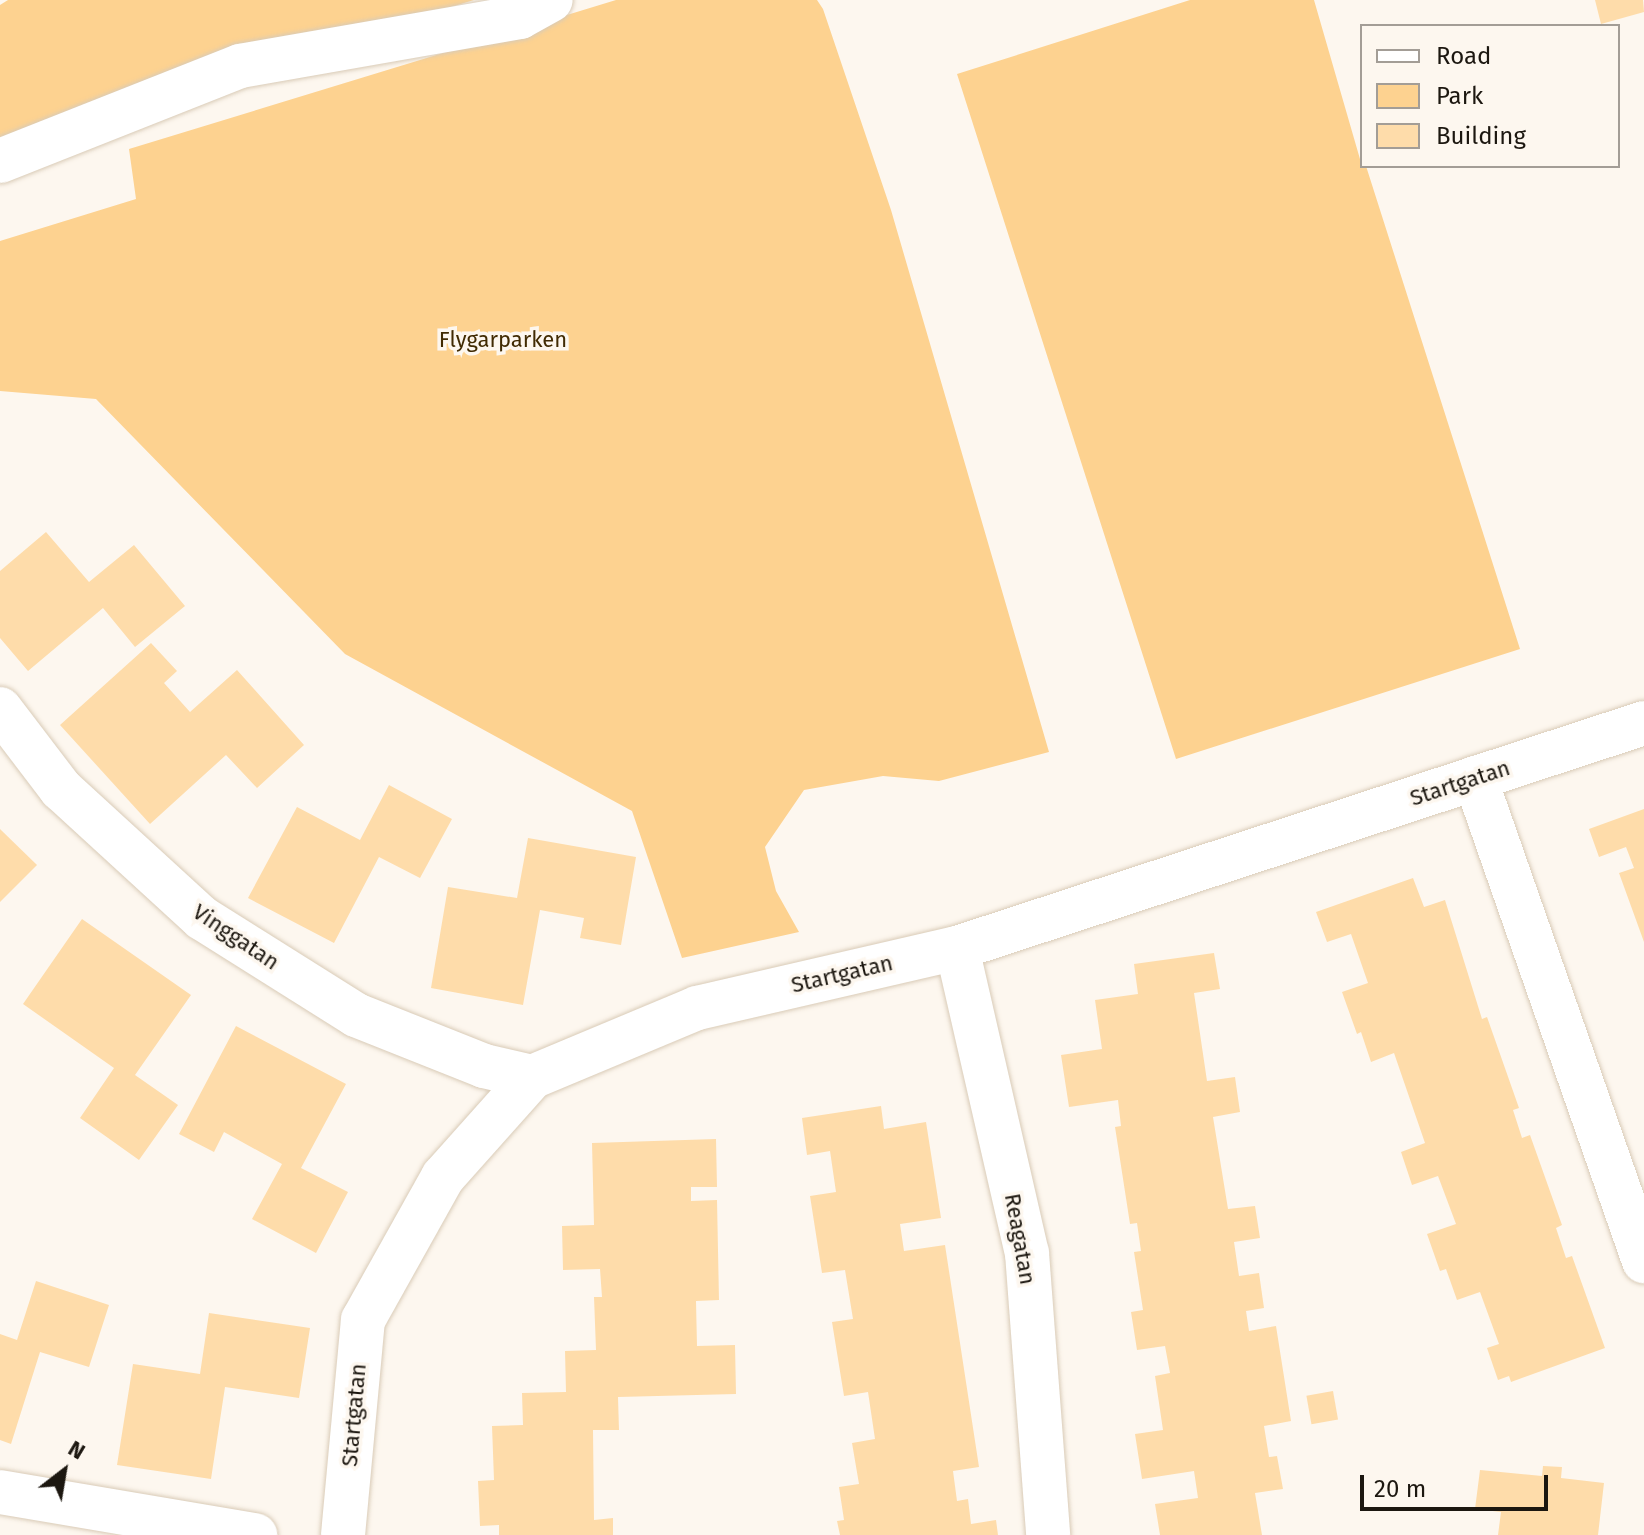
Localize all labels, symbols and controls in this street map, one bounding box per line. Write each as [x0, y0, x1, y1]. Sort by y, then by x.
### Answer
legend [1360, 24, 1620, 168]
text: Road [1436, 42, 1491, 70]
text: Park [1436, 82, 1483, 110]
text: Building [1436, 122, 1526, 150]
park label: Flygarparken [439, 327, 567, 353]
street label: Startgatan [1407, 754, 1513, 812]
street label: Vinggatan [188, 899, 284, 975]
street label: Startgatan [789, 949, 895, 999]
street label: Reagatan [999, 1191, 1041, 1287]
street label: Startgatan [336, 1362, 372, 1468]
north arrow [24, 1431, 104, 1511]
text: N [63, 1435, 90, 1465]
scale bar [1364, 1459, 1552, 1509]
text: 20 m [1374, 1475, 1426, 1503]

